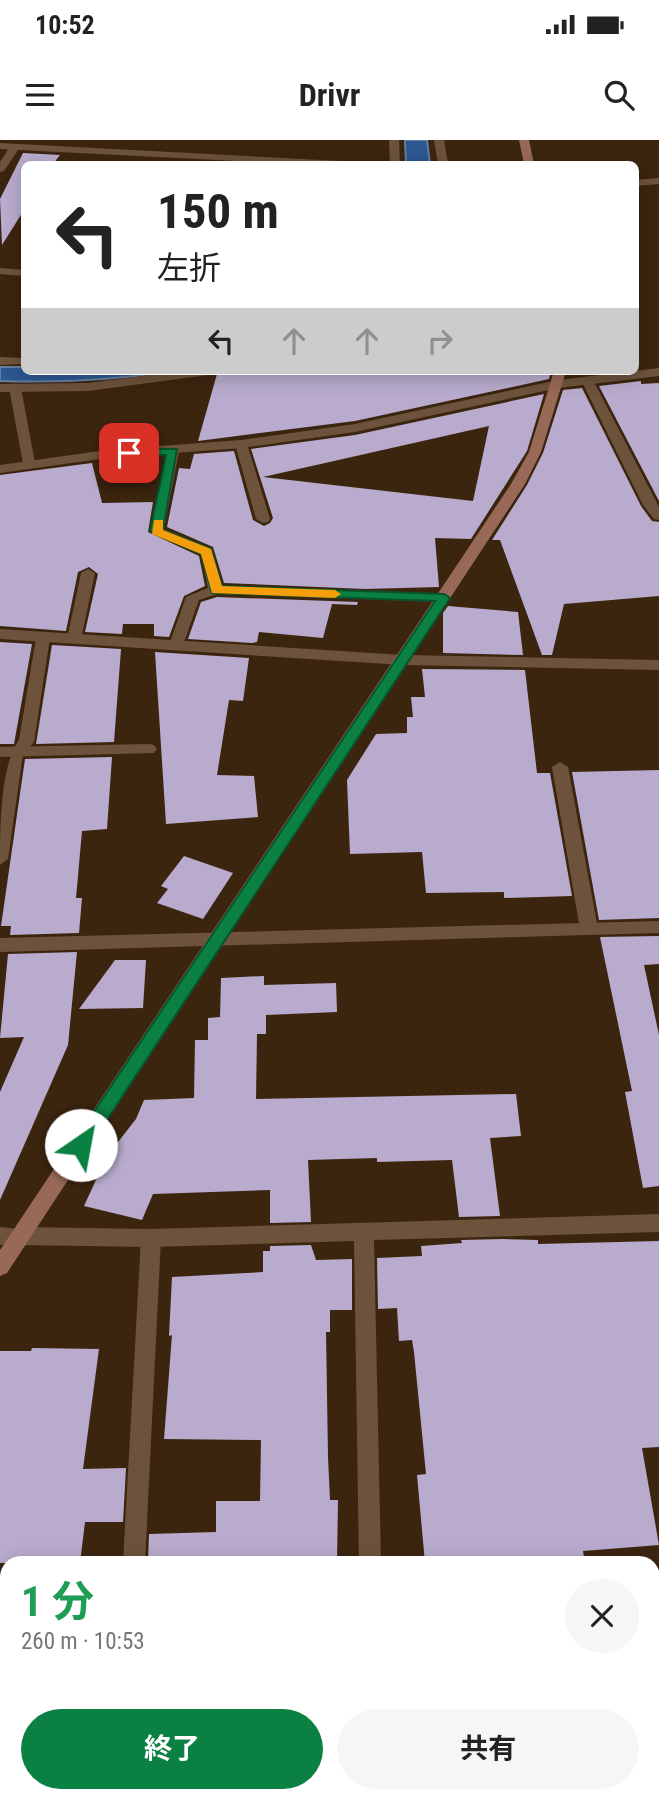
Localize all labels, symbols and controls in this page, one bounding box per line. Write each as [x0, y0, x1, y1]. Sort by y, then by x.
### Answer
text: 10:52 [35, 10, 95, 40]
icon: menu [21, 76, 59, 114]
text: Drivr [299, 76, 360, 114]
icon: search [600, 76, 638, 114]
text: 150 m [157, 183, 279, 240]
icon: left [42, 189, 133, 280]
text: 左折 [157, 249, 221, 287]
icon: left [202, 322, 240, 360]
icon: ahead [275, 322, 313, 360]
icon: ahead [348, 322, 386, 360]
icon: right [421, 322, 459, 360]
pin [99, 423, 159, 483]
icon: arrive [110, 434, 148, 472]
position arrow [44, 1108, 118, 1182]
text: 1 分 [21, 1577, 94, 1626]
button: close [565, 1579, 639, 1653]
text: 260 m · 10:53 [21, 1628, 145, 1655]
button: 終了 [21, 1709, 323, 1789]
button: 共有 [337, 1709, 639, 1789]

